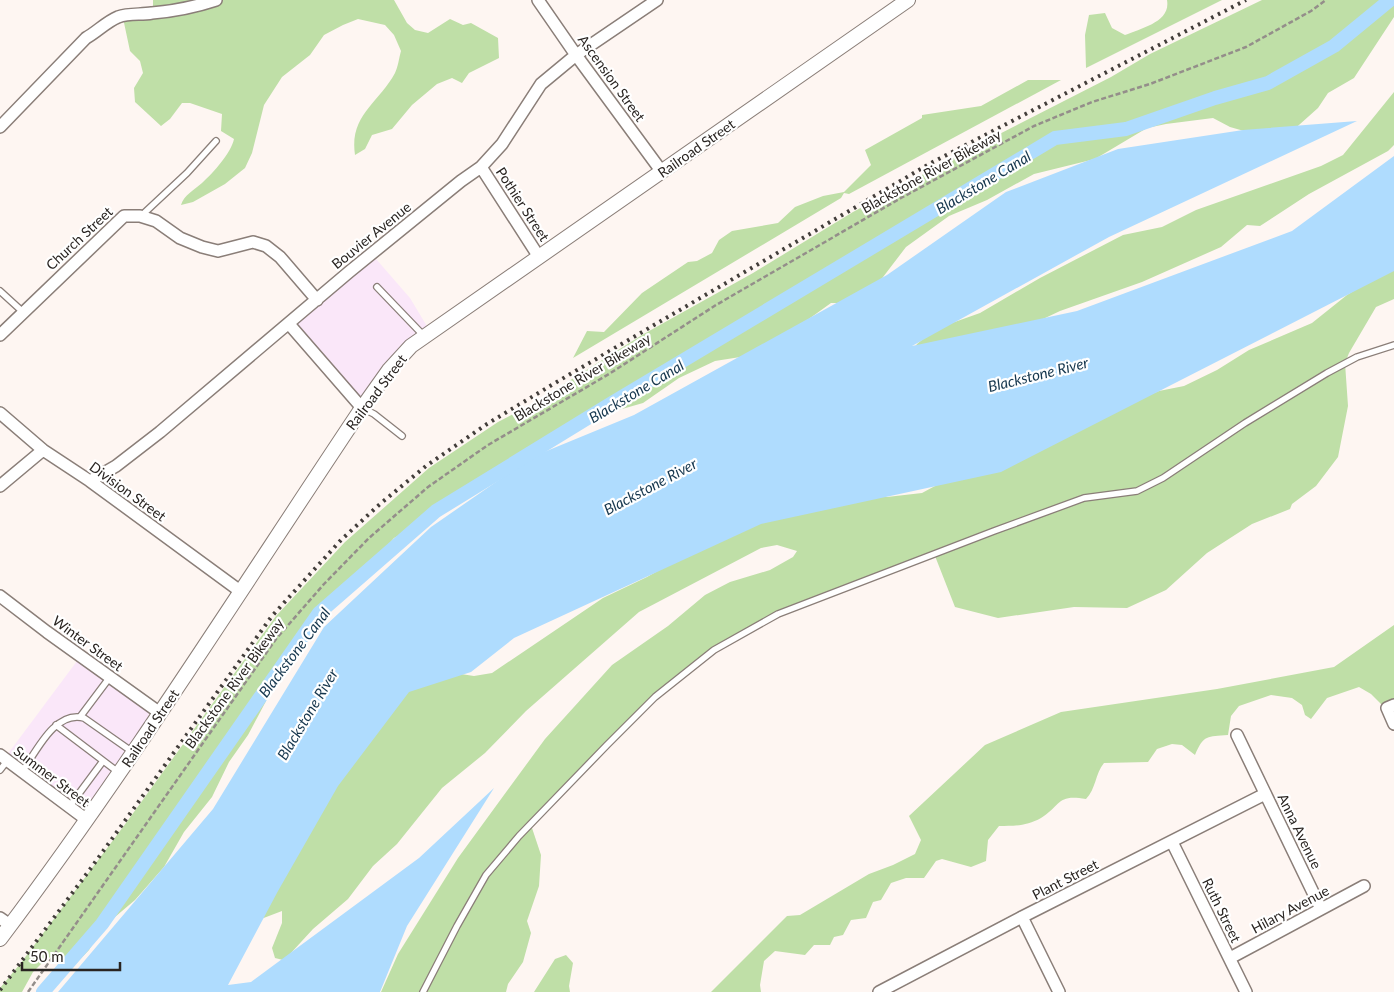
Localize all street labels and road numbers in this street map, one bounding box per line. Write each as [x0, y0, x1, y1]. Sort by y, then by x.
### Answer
street label: Ascension Street [575, 31, 649, 125]
street label: Railroad Street [654, 115, 738, 181]
street label: Blackstone River Bikeway [858, 125, 1004, 216]
street label: Pothier Street [493, 164, 553, 244]
street label: Bouvier Avenue [328, 198, 414, 272]
street label: Church Street [42, 203, 116, 273]
street label: Blackstone River Bikeway [510, 329, 654, 425]
street label: Railroad Street [342, 351, 410, 433]
street label: Division Street [87, 458, 169, 524]
street label: Winter Street [49, 612, 127, 674]
street label: Blackstone River Bikeway [181, 614, 287, 751]
street label: Railroad Street [118, 686, 182, 770]
street label: Summer Street [11, 742, 93, 810]
street label: Anna Avenue [1274, 791, 1326, 871]
street label: Plant Street [1029, 855, 1101, 903]
street label: Ruth Street [1199, 875, 1245, 945]
street label: Hilary Avenue [1248, 881, 1332, 937]

